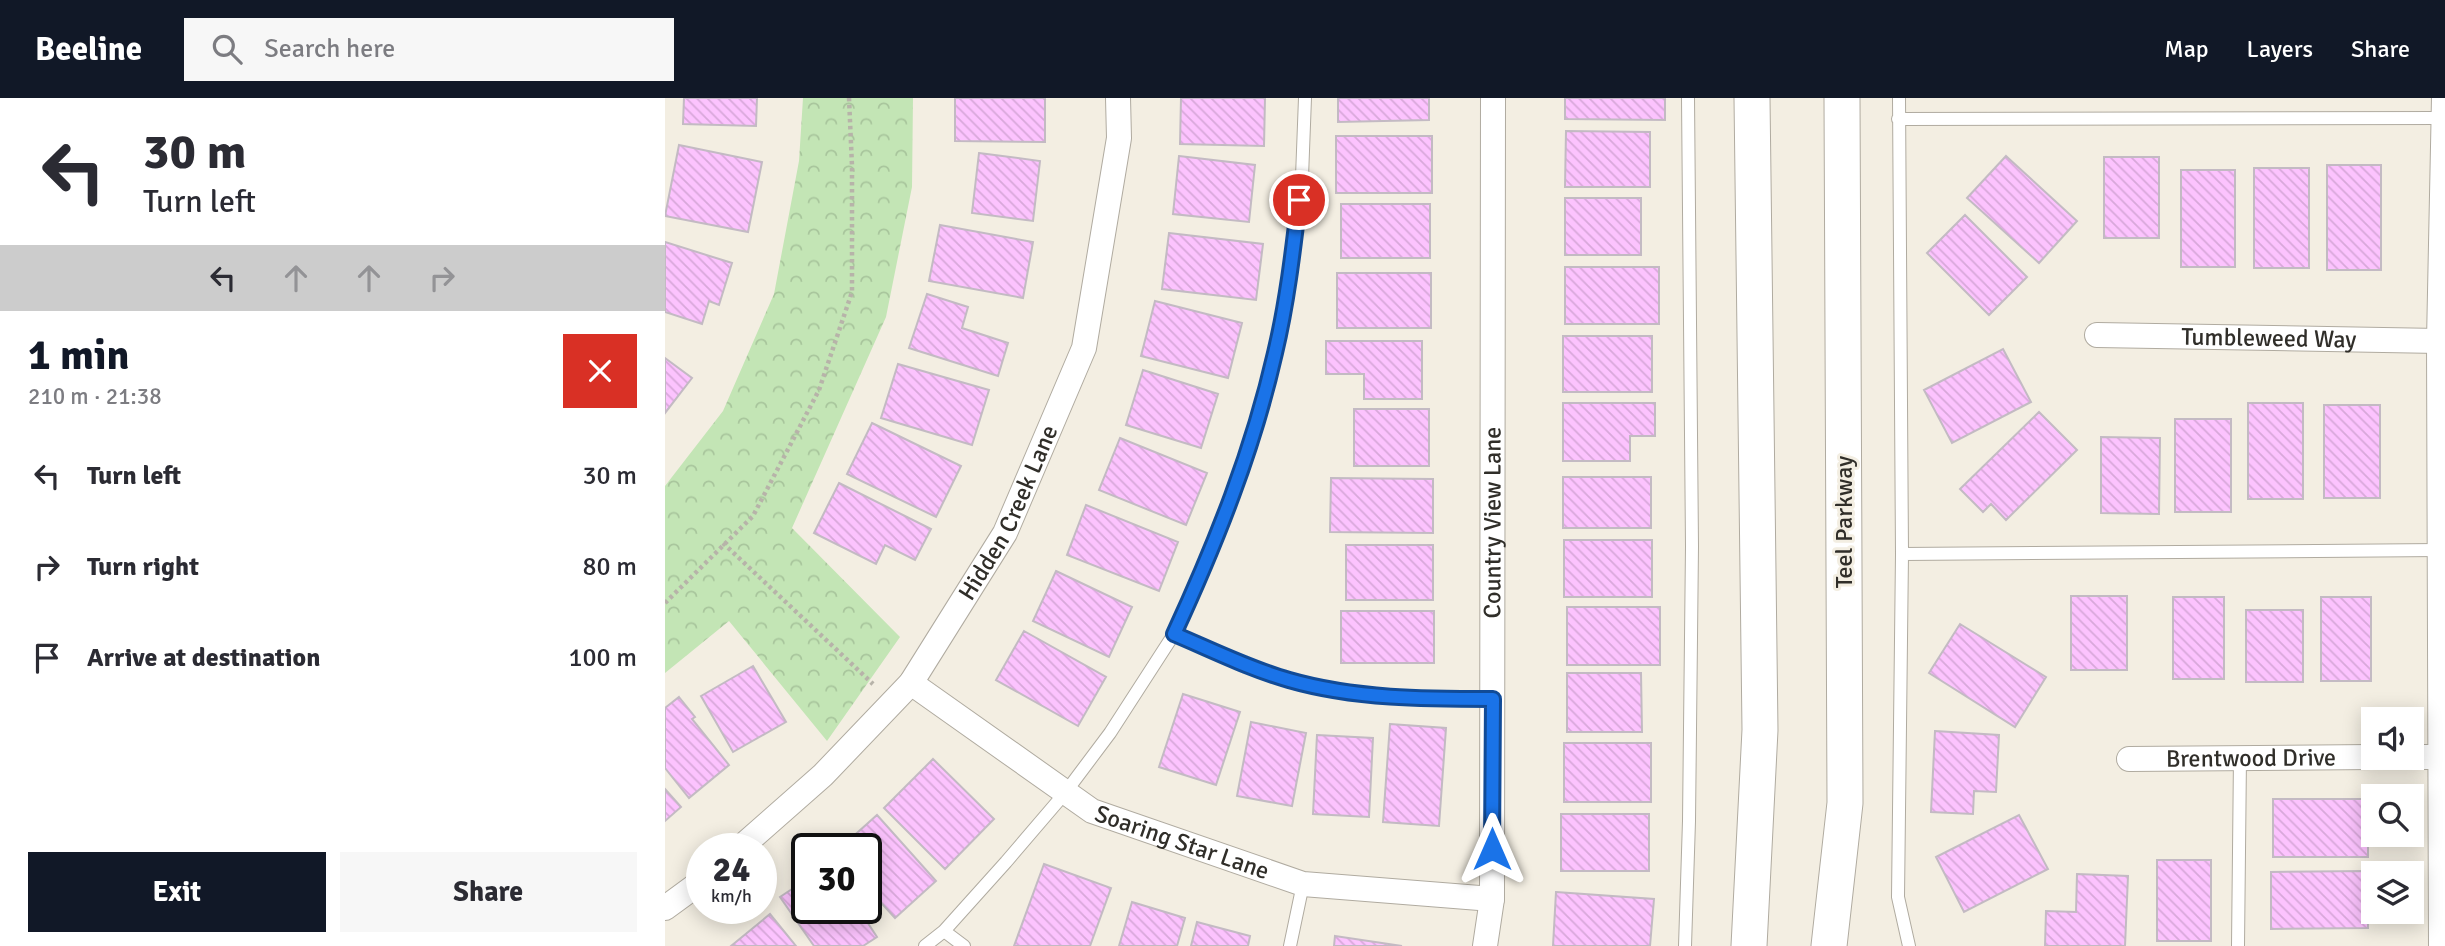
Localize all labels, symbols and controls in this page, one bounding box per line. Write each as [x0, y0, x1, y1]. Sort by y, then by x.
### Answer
search box [184, 18, 674, 81]
text: Beeline [35, 29, 142, 70]
icon: search [208, 30, 246, 68]
text: Search here [264, 33, 395, 65]
text: Map [2164, 34, 2209, 64]
text: Layers [2247, 34, 2313, 64]
text: Share [2351, 34, 2410, 64]
text: 30 m [143, 122, 246, 182]
icon: left [28, 126, 119, 217]
pin [1269, 170, 1329, 230]
icon: arrive [1280, 181, 1318, 219]
text: Turn left [143, 182, 256, 221]
icon: left [204, 259, 242, 297]
icon: ahead [277, 259, 315, 297]
icon: ahead [350, 259, 388, 297]
icon: right [423, 259, 461, 297]
street label: Tumbleweed Way [2181, 321, 2357, 355]
text: 1 min [28, 330, 129, 381]
button: close [563, 334, 637, 408]
text: 210 m · 21:38 [28, 382, 162, 411]
street label: Hidden Creek Lane [952, 420, 1064, 606]
street label: Country View Lane [1477, 427, 1508, 618]
street label: Teel Parkway [1829, 456, 1859, 588]
icon: left [28, 457, 66, 495]
text: Turn left [87, 460, 181, 492]
text: 30 m [582, 460, 637, 492]
icon: right [28, 548, 66, 586]
text: Turn right [87, 551, 199, 583]
text: 80 m [582, 551, 637, 583]
icon: arrive [28, 639, 66, 677]
text: Arrive at destination [87, 642, 320, 674]
text: 100 m [568, 642, 637, 674]
map controls [2361, 707, 2424, 924]
button: sound [2361, 707, 2424, 770]
street label: Brentwood Drive [2166, 742, 2336, 774]
button: search [2361, 784, 2424, 847]
street label: Soaring Star Lane [1091, 798, 1273, 886]
position arrow [1455, 812, 1529, 886]
speed limit sign: 30 [791, 833, 882, 924]
text: 24 [713, 848, 750, 891]
button: Exit [28, 852, 326, 932]
button: Share [340, 852, 637, 932]
button: layers [2361, 861, 2424, 924]
text: km/h [711, 885, 752, 907]

